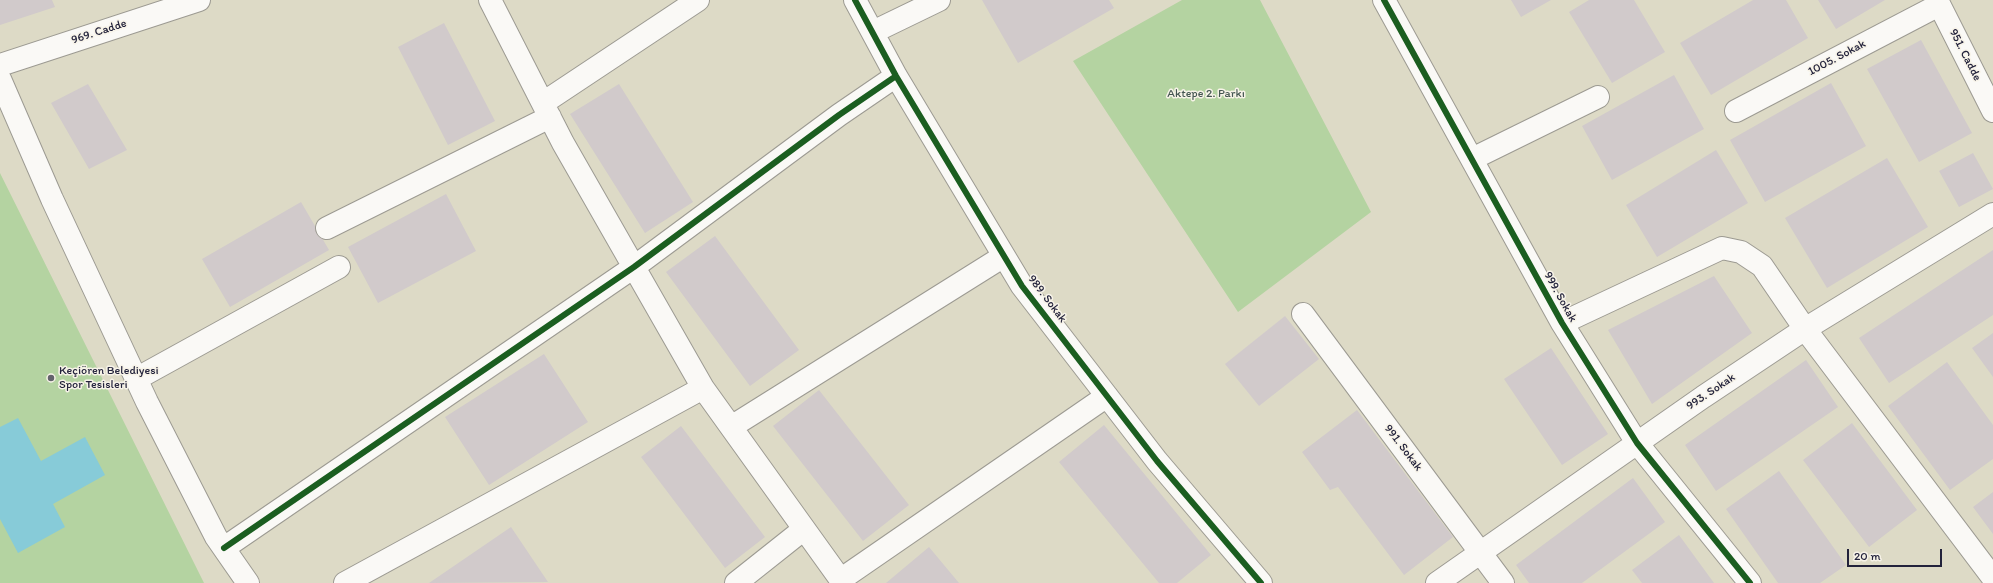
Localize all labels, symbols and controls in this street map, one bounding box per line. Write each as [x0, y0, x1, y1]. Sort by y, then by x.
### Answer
street label: 969. Cadde [70, 16, 128, 48]
street label: 951. Cadde [1946, 27, 1984, 83]
street label: 1005. Sokak [1806, 37, 1868, 79]
park label: Aktepe 2. Parkı [1167, 87, 1245, 101]
street label: 999. Sokak [1540, 269, 1580, 325]
street label: 989. Sokak [1024, 272, 1070, 326]
place label: Keçiören Belediyesi Spor Tesisleri [59, 364, 159, 392]
street label: 993. Sokak [1684, 370, 1738, 414]
marker: Keçiören Belediyesi Spor Tesisleri [46, 373, 56, 383]
street label: 991. Sokak [1381, 422, 1425, 474]
scale bar [1849, 541, 1944, 567]
text: 20 m [1854, 549, 1881, 563]

